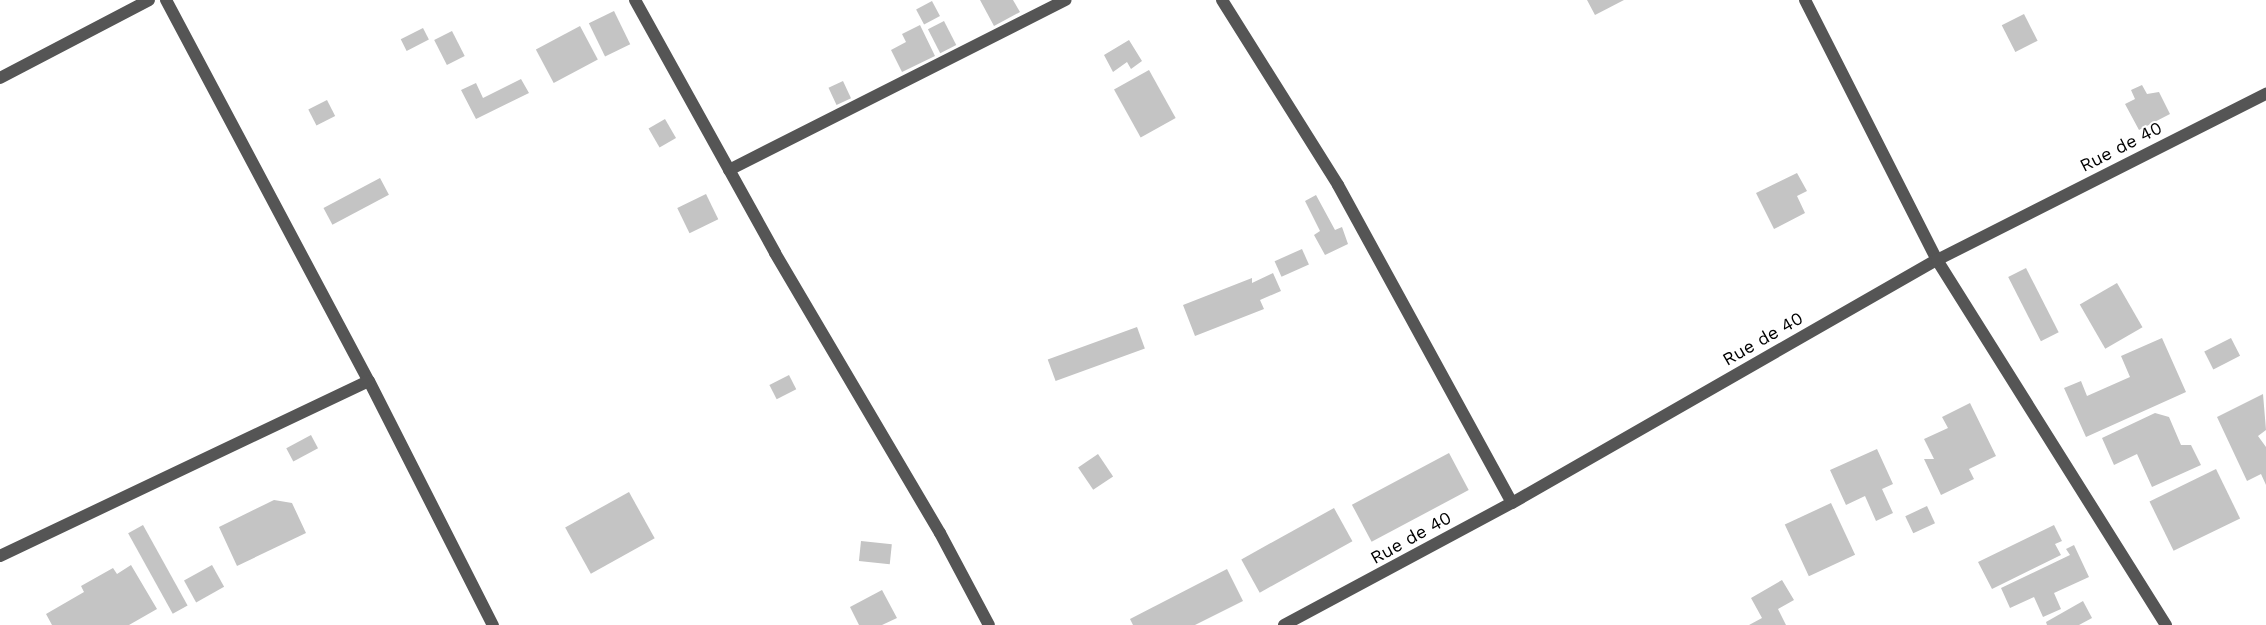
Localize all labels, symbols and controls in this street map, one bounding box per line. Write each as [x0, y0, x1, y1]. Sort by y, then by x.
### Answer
street label: Rue de 40 [2076, 117, 2166, 177]
street label: Rue de 40 [1719, 307, 1807, 371]
street label: Rue de 40 [1367, 507, 1455, 569]

